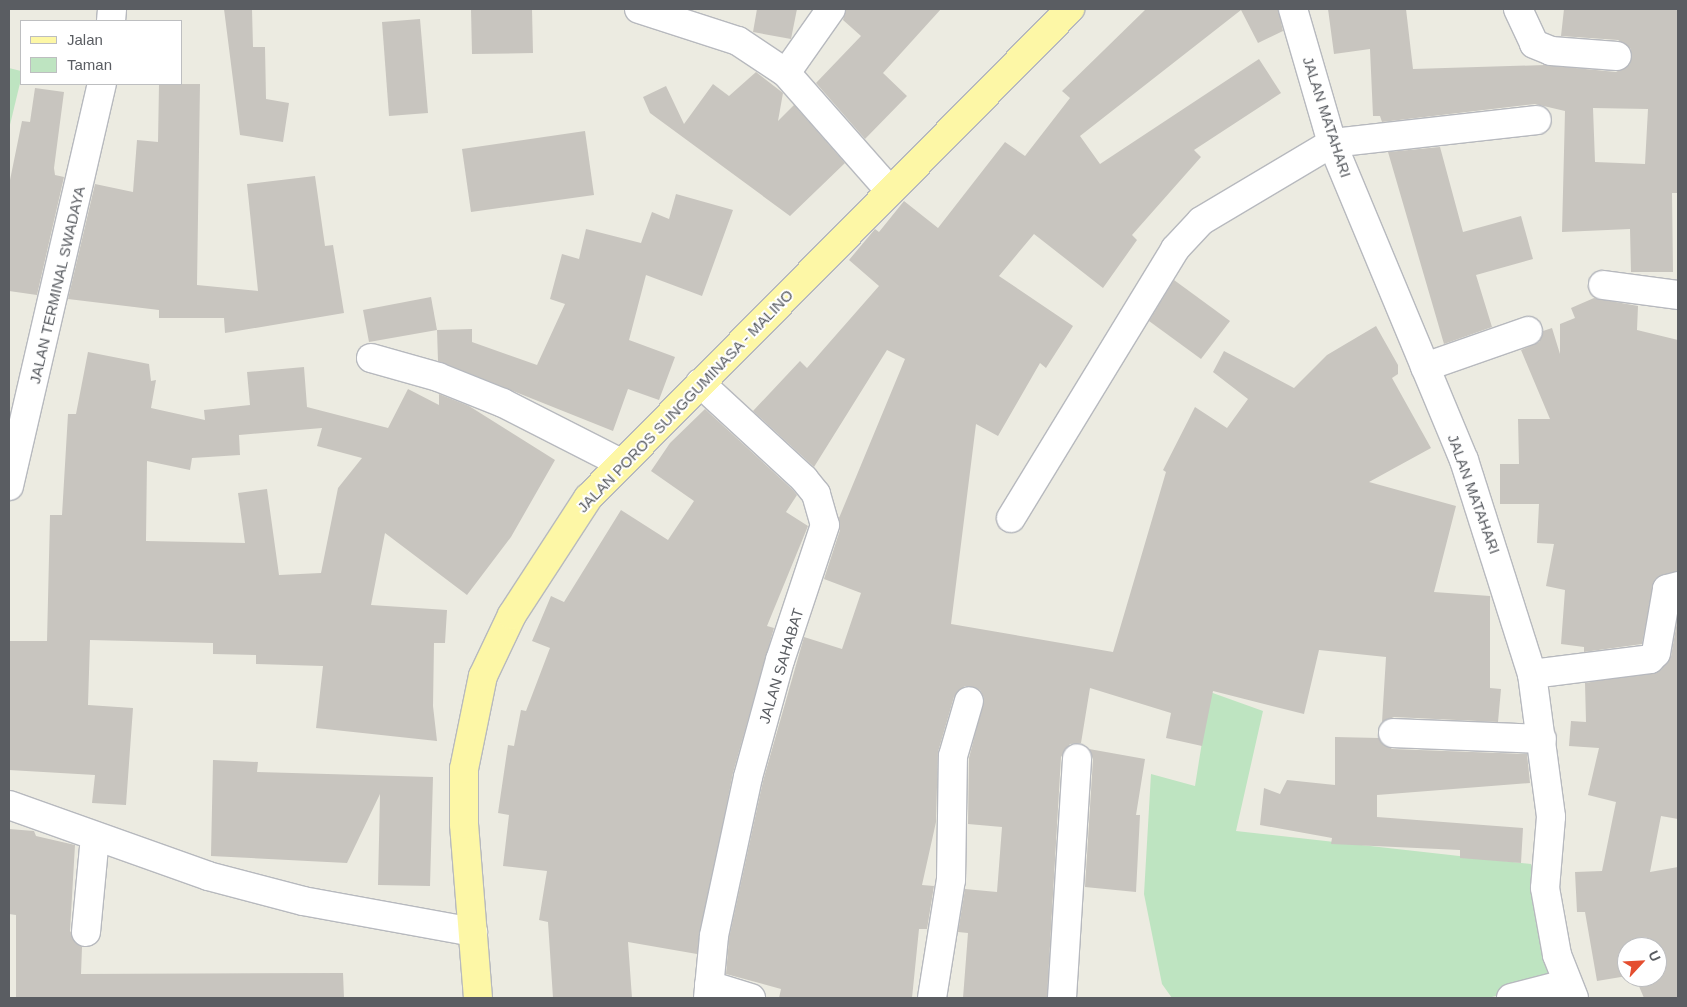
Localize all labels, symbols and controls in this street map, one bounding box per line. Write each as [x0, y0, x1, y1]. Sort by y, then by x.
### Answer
legend [20, 20, 182, 85]
text: Jalan [67, 31, 103, 48]
street label: JALAN MATAHARI [1299, 54, 1355, 180]
text: Taman [67, 56, 112, 73]
street label: JALAN TERMINAL SWADAYA [25, 184, 89, 386]
street label: JALAN POROS SUNGGUMINASA - MALINO [573, 286, 797, 516]
street label: JALAN MATAHARI [1444, 432, 1504, 556]
street label: JALAN SAHABAT [755, 606, 807, 726]
north arrow [1617, 937, 1667, 987]
text: U [1645, 948, 1664, 964]

